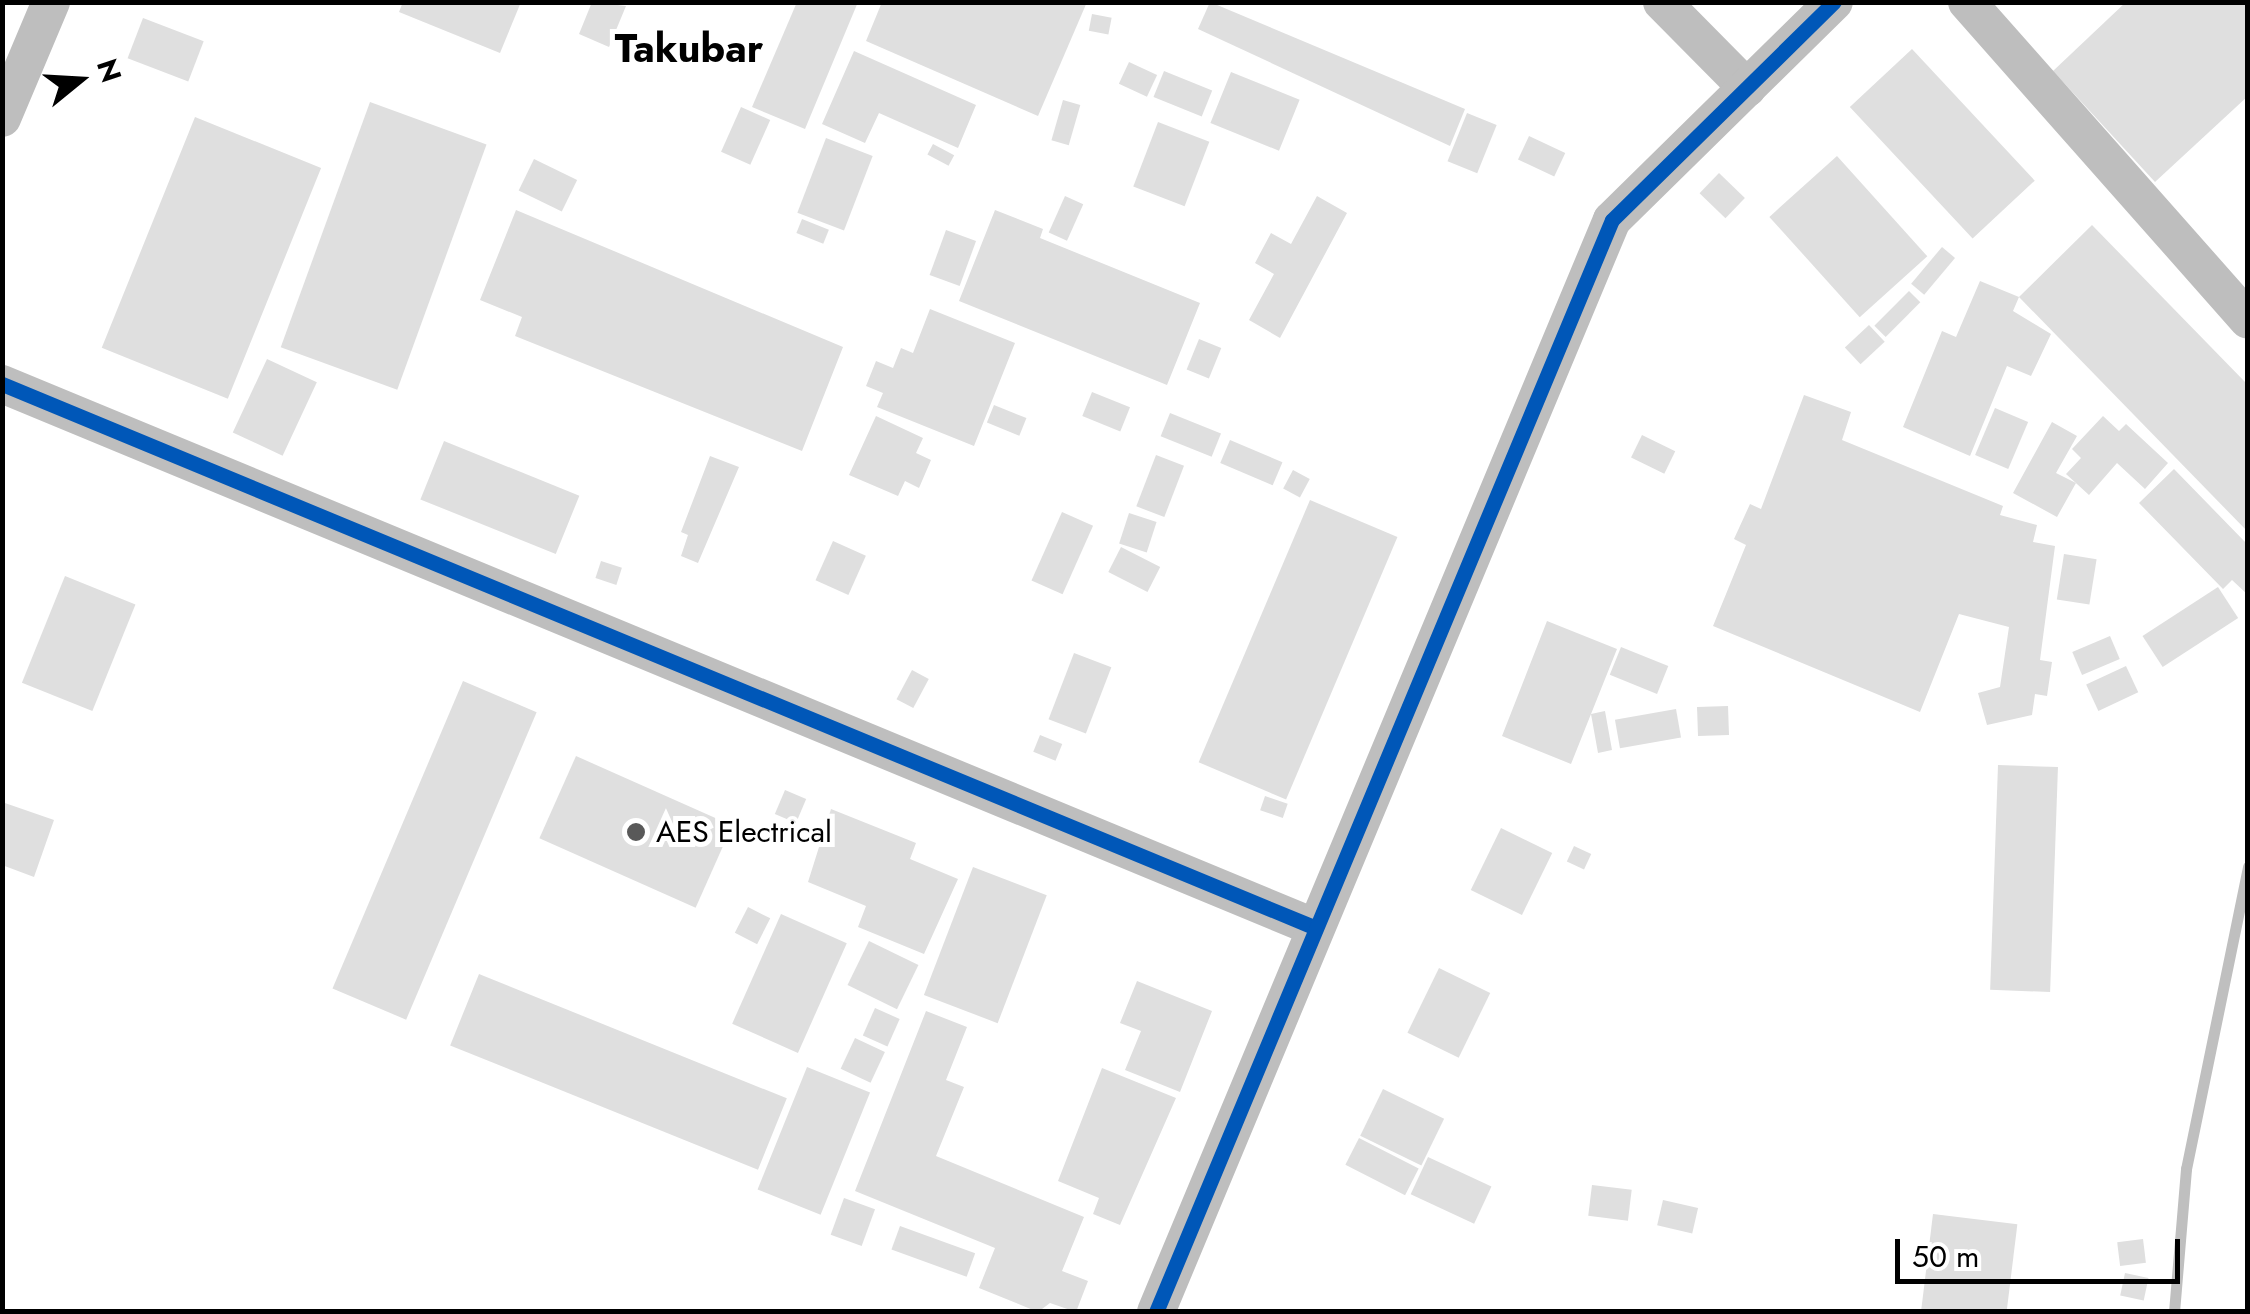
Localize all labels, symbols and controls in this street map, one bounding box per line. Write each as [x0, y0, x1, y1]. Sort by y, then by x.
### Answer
district label: Takubar [615, 24, 763, 72]
north arrow [30, 30, 130, 130]
text: N [86, 54, 132, 87]
place label: AES Electrical [656, 814, 832, 850]
marker: AES Electrical [625, 821, 647, 843]
scale bar [1900, 1219, 2185, 1281]
text: 50 m [1912, 1235, 1979, 1278]

